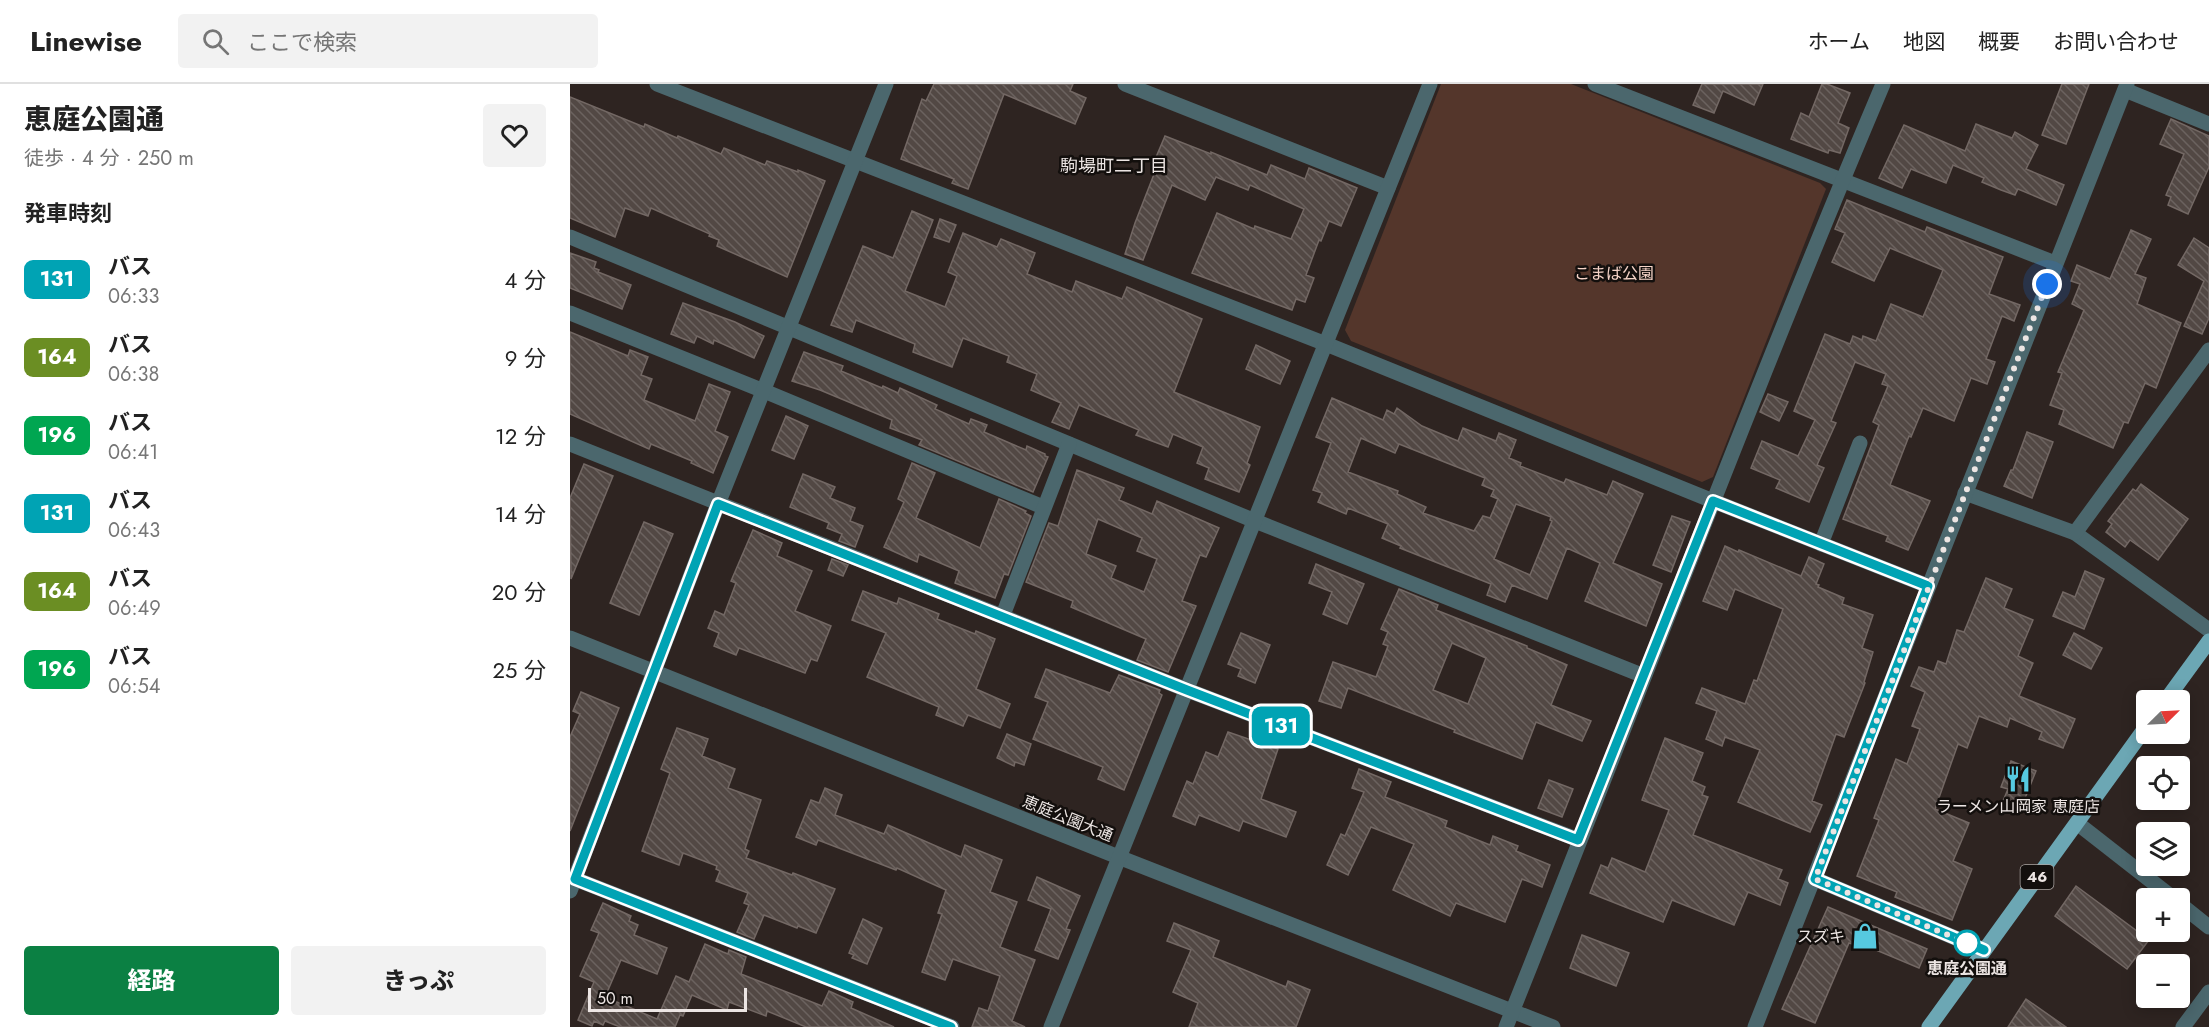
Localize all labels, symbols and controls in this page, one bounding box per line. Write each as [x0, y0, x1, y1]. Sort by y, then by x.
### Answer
search box [178, 14, 598, 68]
text: Linewise [30, 21, 142, 62]
icon: search [199, 25, 232, 58]
text: ここで検索 [247, 26, 357, 58]
text: ホーム [1808, 27, 1870, 57]
text: 地図 [1903, 27, 1945, 57]
text: 概要 [1978, 27, 2020, 57]
text: お問い合わせ [2053, 27, 2179, 57]
text: 恵庭公園通 [24, 99, 164, 140]
button: heart [483, 104, 546, 167]
text: 徒歩 · 4 分 · 250 m [24, 144, 194, 173]
district label: 駒場町二丁目 [1060, 153, 1168, 179]
text: 発車時刻 [24, 197, 112, 229]
text: バス [108, 250, 152, 282]
park label: こまば公園 [1574, 262, 1654, 285]
text: 131 [40, 264, 74, 294]
text: 4 分 [505, 264, 546, 296]
your location [2032, 269, 2062, 299]
text: 06:33 [108, 282, 159, 311]
text: バス [108, 328, 152, 360]
text: 164 [37, 342, 77, 372]
text: 9 分 [505, 342, 546, 374]
text: 06:38 [108, 360, 159, 389]
text: バス [108, 406, 152, 438]
text: 196 [38, 420, 76, 450]
text: 12 分 [495, 420, 546, 452]
text: 06:41 [108, 438, 158, 467]
text: バス [108, 484, 152, 516]
text: 131 [40, 498, 74, 528]
text: 14 分 [495, 498, 546, 530]
text: 06:43 [108, 516, 160, 545]
text: バス [108, 562, 152, 594]
text: 164 [37, 576, 77, 606]
text: 20 分 [492, 576, 546, 608]
text: 06:49 [108, 594, 161, 623]
text: バス [108, 640, 152, 672]
text: 196 [38, 654, 76, 684]
text: 25 分 [492, 654, 546, 686]
text: 06:54 [108, 672, 160, 701]
north arrow [2136, 690, 2190, 744]
map controls [2136, 690, 2190, 1008]
line badge: 131 [1246, 706, 1316, 746]
text: 131 [1264, 711, 1298, 741]
button: locate [2136, 756, 2190, 810]
restaurant icon: ラーメン山岡家 恵庭店 [2003, 764, 2033, 794]
street label: 恵庭公園大通 [1019, 790, 1117, 847]
place label: ラーメン山岡家 恵庭店 [1936, 795, 2100, 818]
button: layers [2136, 822, 2190, 876]
road number: 46 [2020, 865, 2054, 889]
button: + [2136, 888, 2190, 942]
shop icon: スズキ [1850, 921, 1880, 951]
place label: スズキ [1797, 925, 1845, 948]
marker: 恵庭公園通 [1954, 930, 1980, 956]
button: 経路 [24, 946, 279, 1015]
button: きっぷ [291, 946, 546, 1015]
button: − [2136, 954, 2190, 1008]
place label: 恵庭公園通 [1927, 957, 2007, 980]
scale bar [588, 985, 747, 1012]
text: 50 m [597, 987, 633, 1010]

